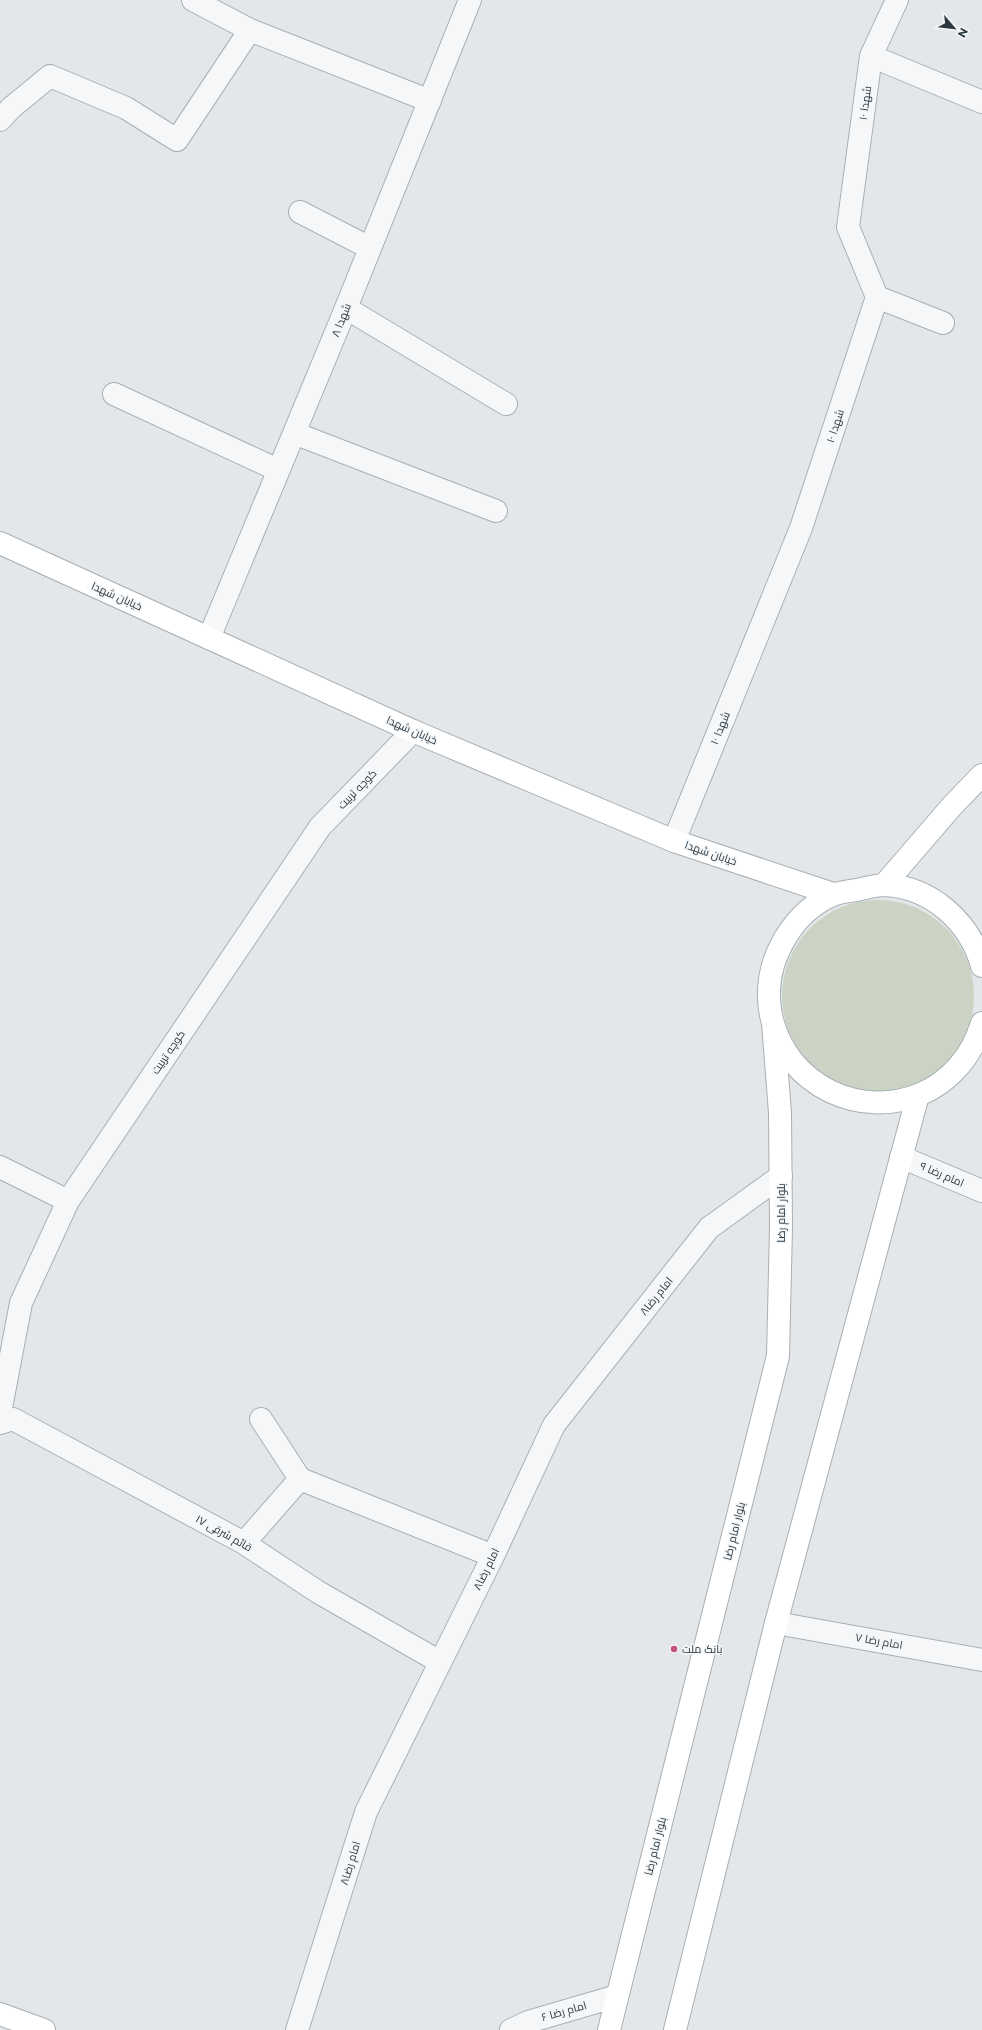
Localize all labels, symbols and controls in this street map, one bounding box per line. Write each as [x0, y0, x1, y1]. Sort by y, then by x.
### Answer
north arrow [934, 8, 974, 48]
text: N [955, 25, 971, 40]
street label: شهدا ۱۰ [856, 85, 874, 121]
street label: شهدا ۸ [328, 301, 354, 339]
street label: شهدا ۱۰ [823, 408, 847, 444]
street label: خیابان شهدا [89, 579, 145, 613]
street label: شهدا ۱۰ [707, 709, 733, 747]
street label: خیابان شهدا [384, 713, 440, 747]
street label: کوچه تربیت [335, 766, 379, 812]
street label: خیابان شهدا [683, 838, 739, 868]
street label: کوچه تربیت [148, 1027, 188, 1077]
street label: امام رضا ۹ [917, 1158, 966, 1191]
street label: بلوار امام رضا [774, 1183, 789, 1243]
street label: ۸امام رضا [636, 1274, 676, 1319]
street label: بلوار امام رضا [720, 1500, 749, 1562]
street label: قائم شرقی ۱۷ [193, 1512, 255, 1555]
street label: ۸امام رضا [470, 1546, 503, 1593]
street label: امام رضا ۷ [854, 1630, 904, 1653]
place label: بانک ملت [682, 1642, 722, 1656]
marker: بانک ملت [669, 1644, 679, 1654]
street label: بلوار امام رضا [641, 1815, 670, 1877]
street label: ۸امام رضا [337, 1839, 364, 1887]
street label: امام رضا ۶ [540, 1998, 588, 2025]

